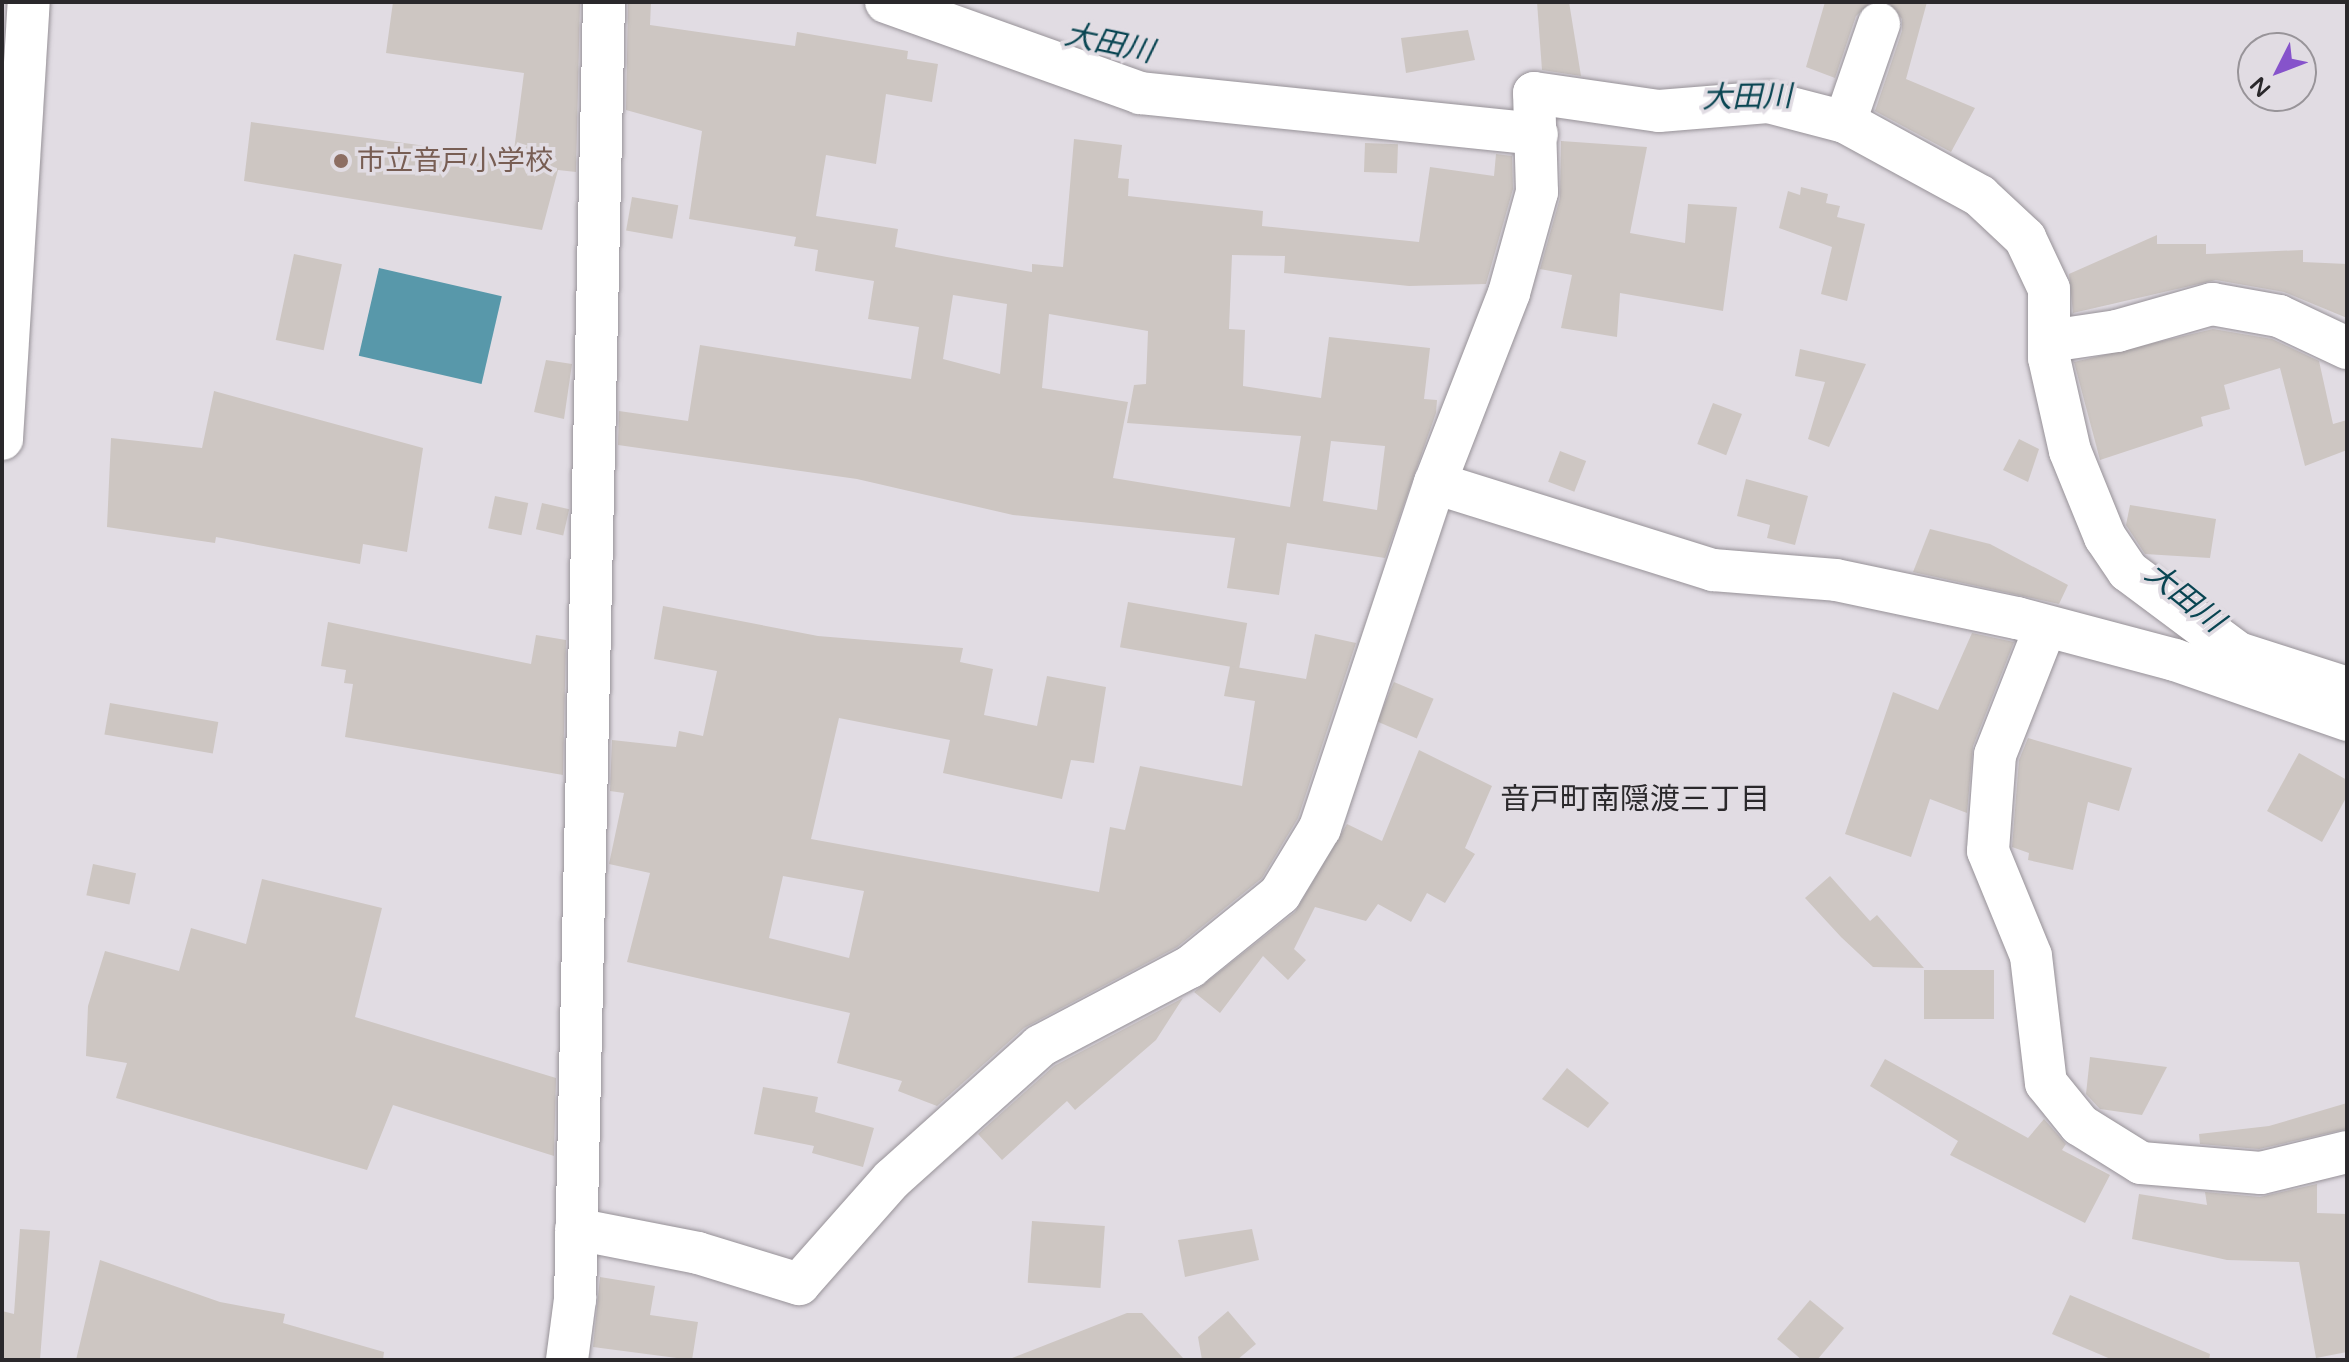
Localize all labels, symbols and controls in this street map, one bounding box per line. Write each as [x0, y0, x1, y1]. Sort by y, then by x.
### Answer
water label: 大田川 [1061, 17, 1157, 71]
north arrow [2237, 32, 2317, 112]
text: N [2245, 71, 2276, 102]
water label: 大田川 [1702, 79, 1792, 117]
place label: 市立音戸小学校 [357, 144, 553, 178]
marker: 市立音戸小学校 [332, 152, 350, 170]
water label: 大田川 [2138, 556, 2230, 640]
district label: 音戸町南隠渡三丁目 [1500, 782, 1770, 818]

